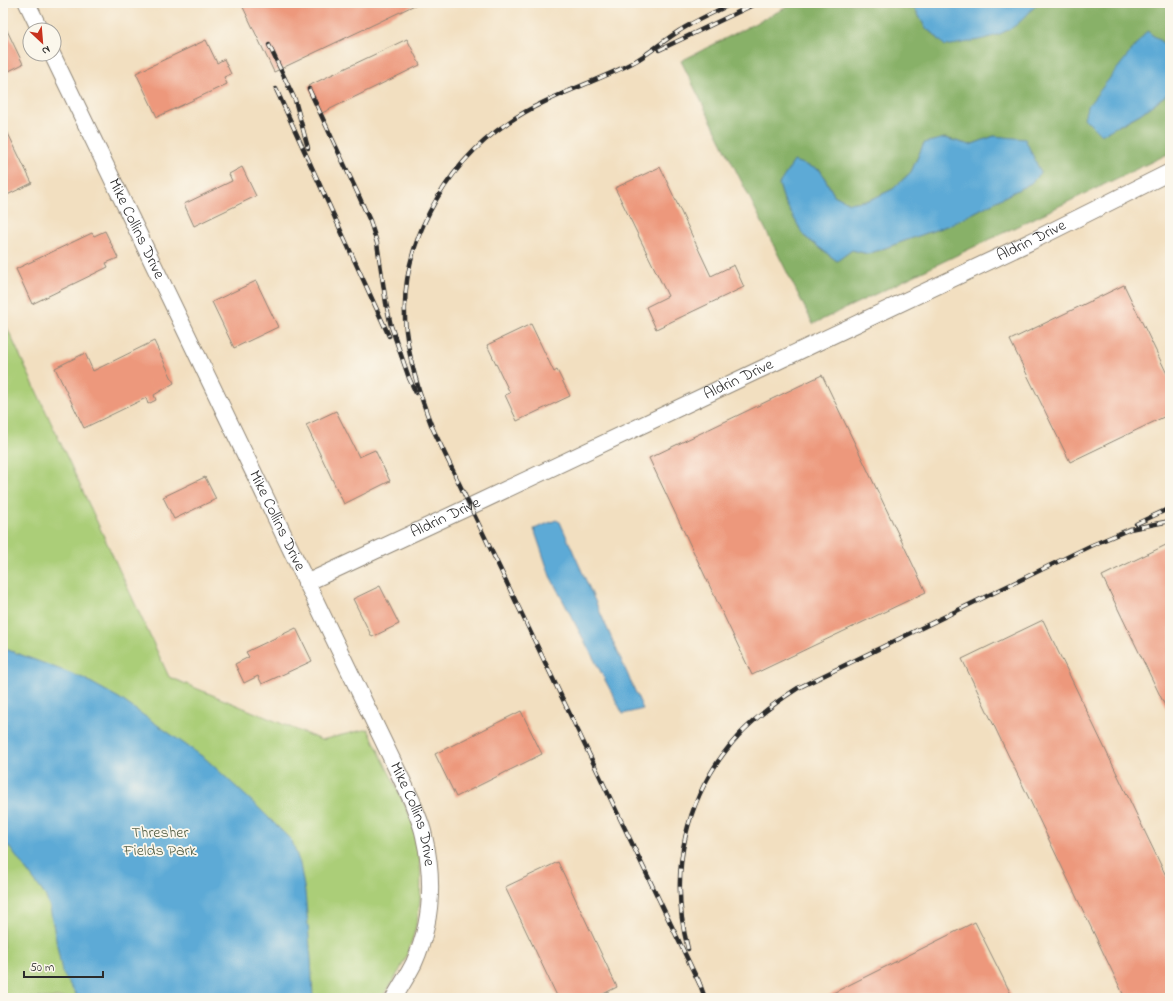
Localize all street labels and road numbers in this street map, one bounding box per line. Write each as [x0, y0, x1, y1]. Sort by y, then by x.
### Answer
street label: Mike Collins Drive [102, 174, 171, 284]
street label: Aldrin Drive [993, 213, 1071, 268]
street label: Aldrin Drive [700, 352, 778, 406]
street label: Mike Collins Drive [242, 466, 312, 576]
street label: Aldrin Drive [407, 491, 485, 545]
street label: Mike Collins Drive [383, 758, 441, 868]

